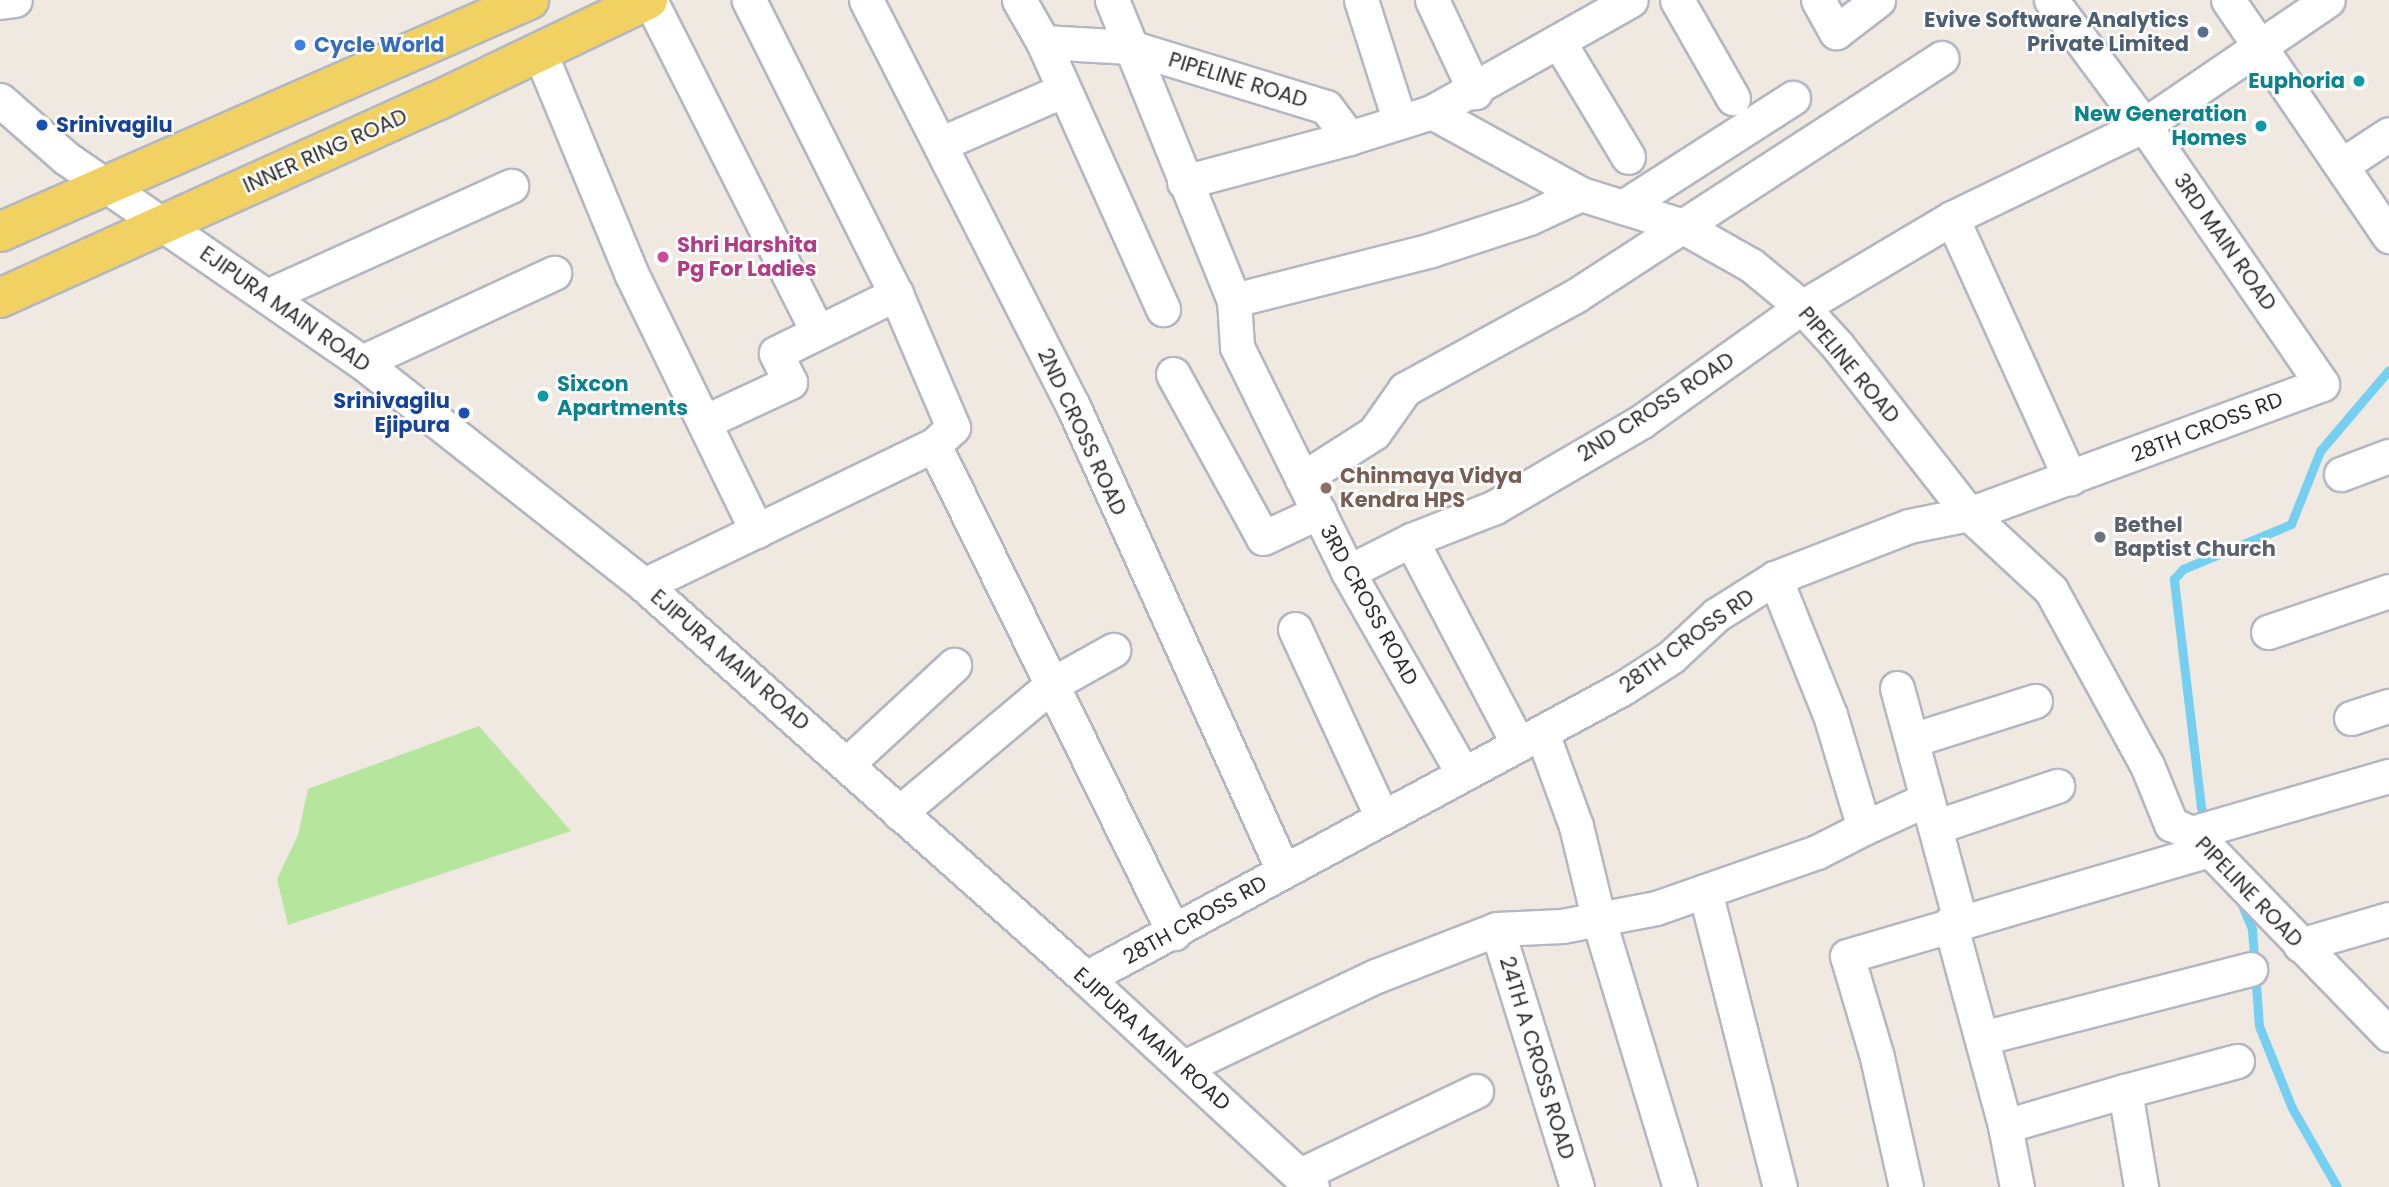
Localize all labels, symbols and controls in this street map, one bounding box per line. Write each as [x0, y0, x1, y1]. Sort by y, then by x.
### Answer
place label: Evive Software Analytics Private Limited [1924, 7, 2189, 57]
marker: Evive Software Analytics Private Limited [2195, 24, 2211, 40]
place label: Cycle World [314, 32, 444, 58]
marker: Cycle World [292, 37, 308, 53]
street label: PIPELINE ROAD [1166, 47, 1310, 113]
place label: Euphoria [2248, 68, 2345, 94]
marker: Euphoria [2351, 73, 2367, 89]
place label: New Generation Homes [2074, 101, 2247, 151]
street label: INNER RING ROAD [239, 104, 411, 198]
place label: Srinivagilu [56, 112, 173, 138]
marker: Srinivagilu [34, 117, 50, 133]
marker: New Generation Homes [2253, 118, 2269, 134]
street label: 3RD MAIN ROAD [2168, 169, 2282, 315]
place label: Shri Harshita Pg For Ladies [677, 232, 817, 282]
street label: EJIPURA MAIN ROAD [195, 241, 375, 377]
marker: Shri Harshita Pg For Ladies [655, 249, 671, 265]
street label: PIPELINE ROAD [1793, 302, 1905, 428]
street label: 2ND CROSS ROAD [1032, 345, 1132, 519]
street label: 2ND CROSS ROAD [1573, 347, 1739, 467]
place label: Sixcon Apartments [557, 371, 688, 421]
street label: 28TH CROSS RD [2128, 387, 2286, 467]
place label: Srinivagilu Ejipura [333, 388, 450, 438]
marker: Sixcon Apartments [535, 388, 551, 404]
marker: Srinivagilu Ejipura [456, 405, 472, 421]
place label: Chinmaya Vidya Kendra HPS [1340, 463, 1522, 513]
marker: Chinmaya Vidya Kendra HPS [1318, 480, 1334, 496]
place label: Bethel Baptist Church [2114, 512, 2276, 562]
street label: 3RD CROSS ROAD [1314, 520, 1424, 690]
marker: Bethel Baptist Church [2092, 529, 2108, 545]
street label: EJIPURA MAIN ROAD [646, 584, 814, 736]
street label: 28TH CROSS RD [1615, 584, 1759, 698]
street label: PIPELINE ROAD [2190, 831, 2308, 953]
street label: 28TH CROSS RD [1119, 870, 1271, 970]
street label: 24TH A CROSS ROAD [1494, 954, 1580, 1162]
street label: EJIPURA MAIN ROAD [1069, 962, 1235, 1116]

